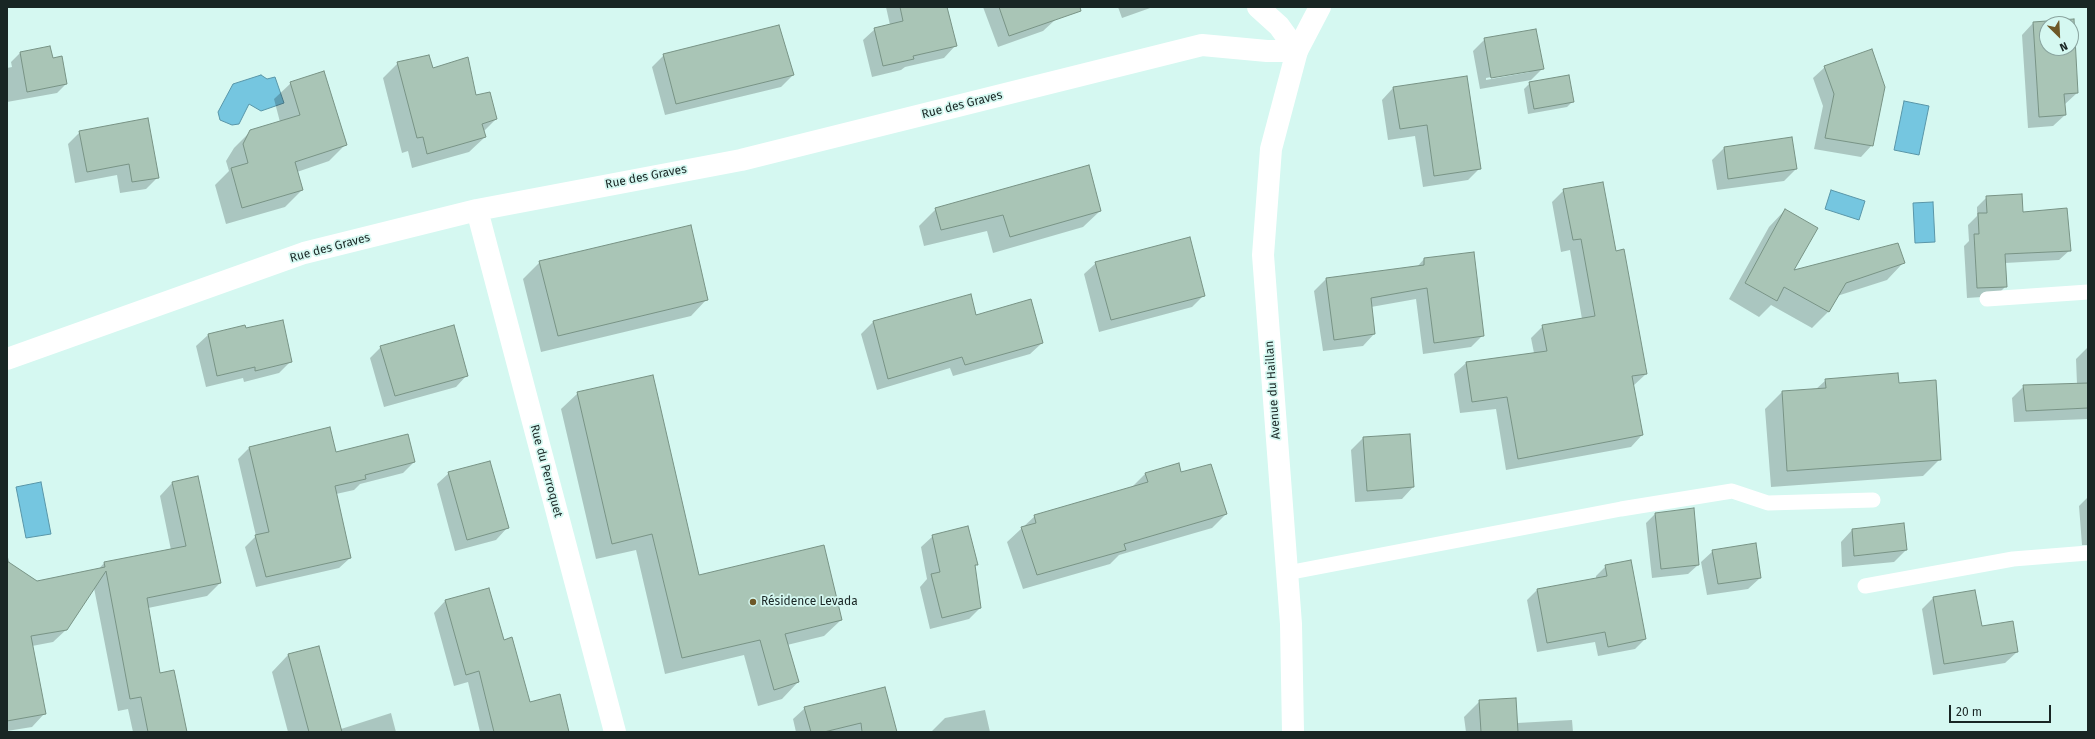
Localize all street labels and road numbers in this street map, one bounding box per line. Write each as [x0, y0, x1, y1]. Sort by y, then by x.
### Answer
street label: Rue des Graves [920, 88, 1004, 122]
street label: Rue des Graves [604, 162, 688, 192]
street label: Rue des Graves [288, 230, 372, 266]
street label: Avenue du Haillan [1262, 340, 1284, 440]
street label: Rue du Perroquet [527, 423, 565, 519]

